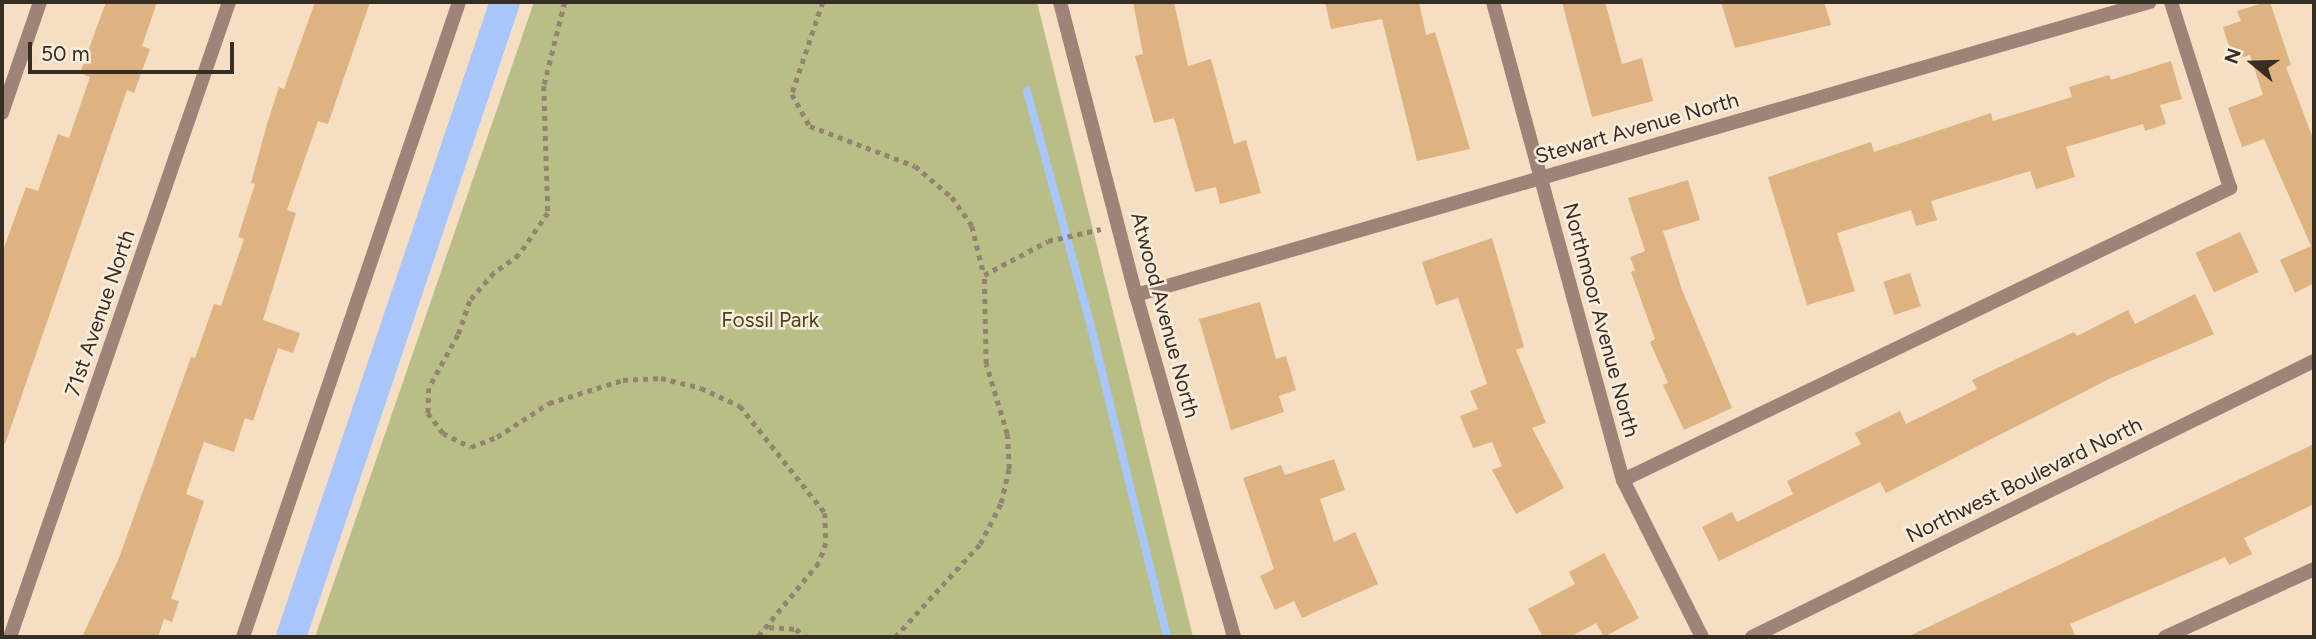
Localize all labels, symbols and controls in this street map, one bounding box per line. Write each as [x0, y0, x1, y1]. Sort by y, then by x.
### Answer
scale bar [32, 28, 238, 72]
north arrow [2218, 28, 2288, 98]
text: 50 m [41, 41, 90, 66]
text: N [2219, 45, 2246, 67]
street label: Stewart Avenue North [1532, 87, 1742, 169]
street label: Northmoor Avenue North [1558, 200, 1644, 440]
street label: Atwood Avenue North [1125, 210, 1205, 420]
street label: 71st Avenue North [60, 227, 140, 399]
park label: Fossil Park [721, 307, 819, 333]
street label: Northwest Boulevard North [1902, 412, 2146, 548]

